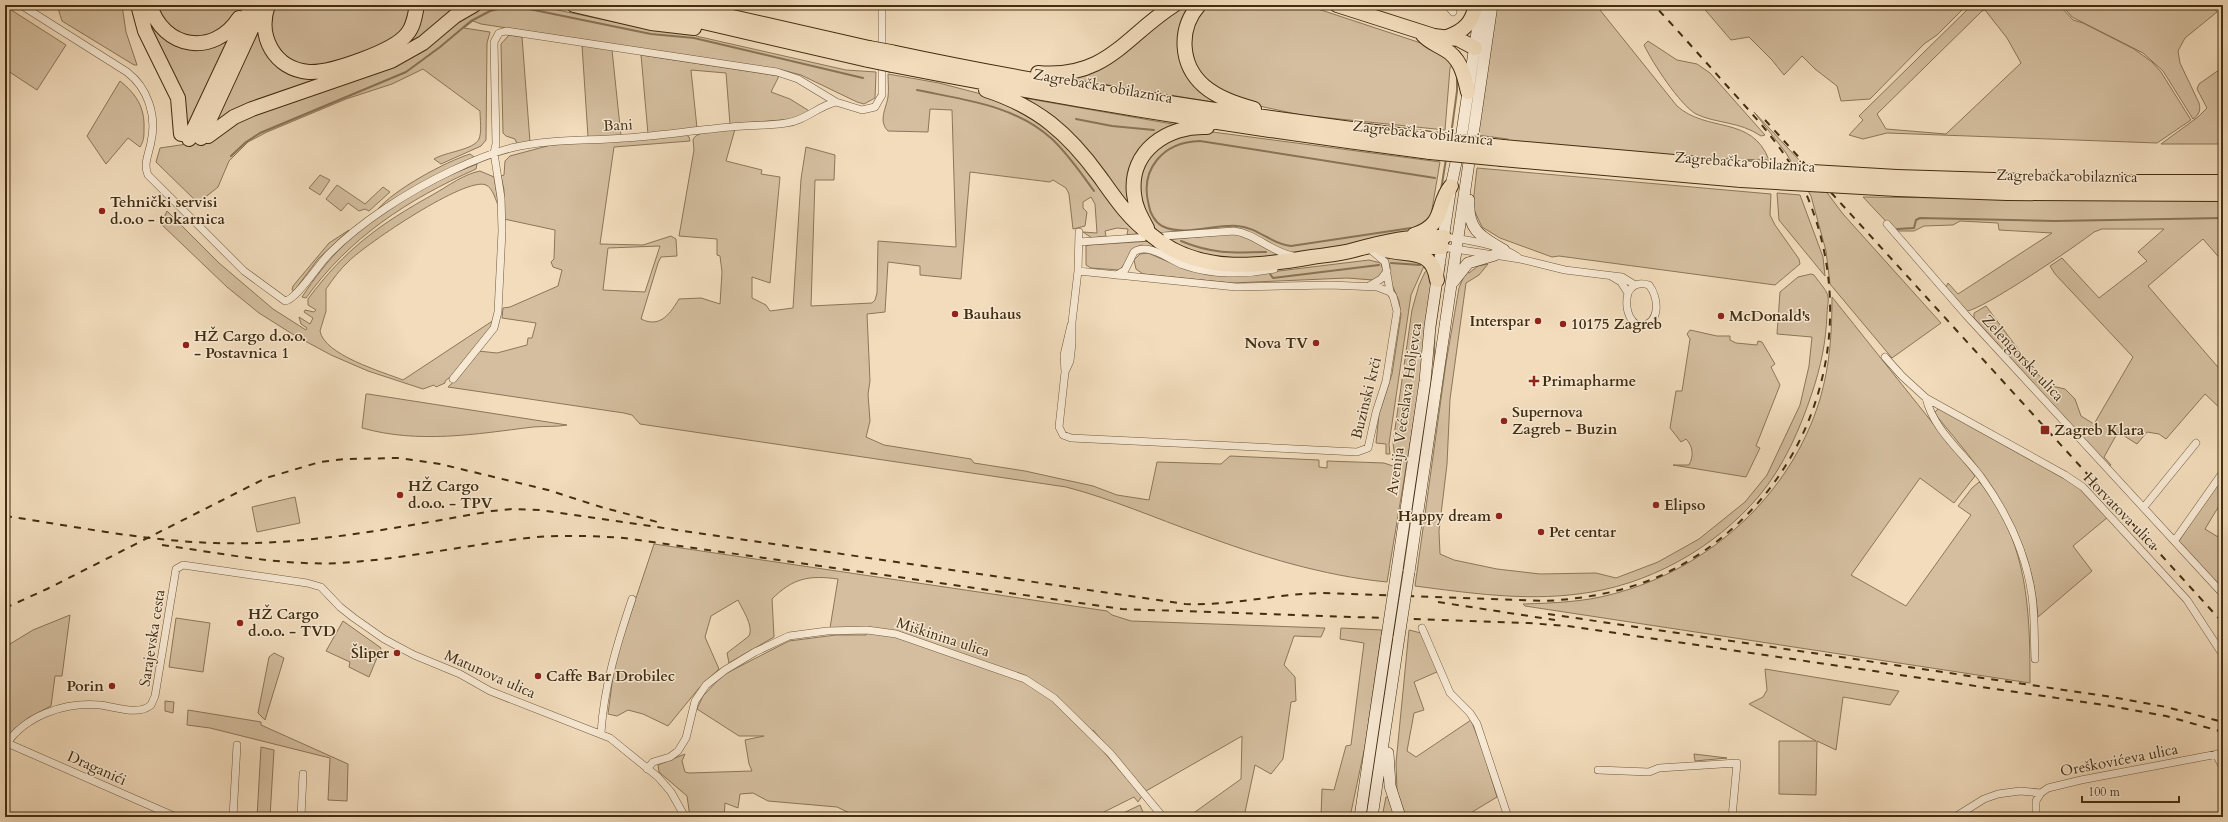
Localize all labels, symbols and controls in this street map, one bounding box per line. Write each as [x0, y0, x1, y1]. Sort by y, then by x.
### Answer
street label: Zagrebačka obilaznica [1032, 64, 1175, 108]
street label: Bani [603, 114, 633, 136]
street label: Zagrebačka obilaznica [1352, 116, 1495, 150]
street label: Zagrebačka obilaznica [1674, 147, 1817, 177]
street label: Zagrebačka obilaznica [1996, 165, 2138, 187]
place label: Tehnički servisi d.o.o - tokarnica [110, 192, 225, 229]
marker: Tehnički servisi d.o.o - tokarnica [97, 206, 107, 216]
place label: Bauhaus [963, 304, 1021, 324]
place label: McDonald's [1729, 306, 1810, 326]
marker: Bauhaus [950, 309, 960, 319]
street label: Zelengorska ulica [1978, 310, 2069, 406]
place label: Interspar [1469, 311, 1531, 331]
marker: McDonald's [1716, 311, 1726, 321]
place label: 10175 Zagreb [1571, 314, 1662, 334]
marker: Interspar [1533, 316, 1543, 326]
marker: 10175 Zagreb [1558, 319, 1568, 329]
street label: Avenija Većeslava Holjevca [1382, 321, 1426, 496]
place label: HŽ Cargo d.o.o. - Postavnica 1 [194, 326, 306, 363]
place label: Nova TV [1245, 333, 1308, 353]
marker: Nova TV [1311, 338, 1321, 348]
marker: HŽ Cargo d.o.o. - Postavnica 1 [181, 340, 191, 350]
street label: Buzinski krči [1346, 355, 1386, 441]
place label: Primapharme [1542, 371, 1636, 391]
marker: Primapharme [1529, 376, 1539, 386]
place label: Supernova Zagreb - Buzin [1512, 402, 1618, 439]
marker: Supernova Zagreb - Buzin [1499, 416, 1509, 426]
place label: Zagreb Klara [2054, 420, 2145, 440]
marker: Zagreb Klara [2039, 424, 2051, 436]
street label: Horvatova ulica [2079, 468, 2164, 555]
place label: HŽ Cargo d.o.o. - TPV [408, 476, 493, 513]
marker: HŽ Cargo d.o.o. - TPV [395, 490, 405, 500]
place label: Elipso [1664, 495, 1706, 515]
marker: Elipso [1651, 500, 1661, 510]
place label: Happy dream [1398, 506, 1491, 526]
marker: Happy dream [1494, 511, 1504, 521]
place label: Pet centar [1549, 522, 1617, 542]
marker: Pet centar [1536, 527, 1546, 537]
street label: Sarajevska cesta [134, 588, 170, 688]
place label: HŽ Cargo d.o.o. - TVD [248, 604, 336, 641]
street label: Miškinina ulica [894, 613, 993, 662]
marker: HŽ Cargo d.o.o. - TVD [235, 618, 245, 628]
place label: Šliper [351, 643, 390, 663]
street label: Matunova ulica [441, 645, 539, 703]
marker: Šliper [392, 648, 402, 658]
place label: Caffe Bar Drobilec [546, 666, 675, 686]
marker: Caffe Bar Drobilec [533, 671, 543, 681]
place label: Porin [67, 676, 104, 696]
marker: Porin [107, 681, 117, 691]
street label: Oreškovićeva ulica [2058, 739, 2180, 781]
street label: Draganići [64, 746, 130, 790]
scale bar [2082, 778, 2179, 804]
text: 100 m [2088, 784, 2121, 800]

